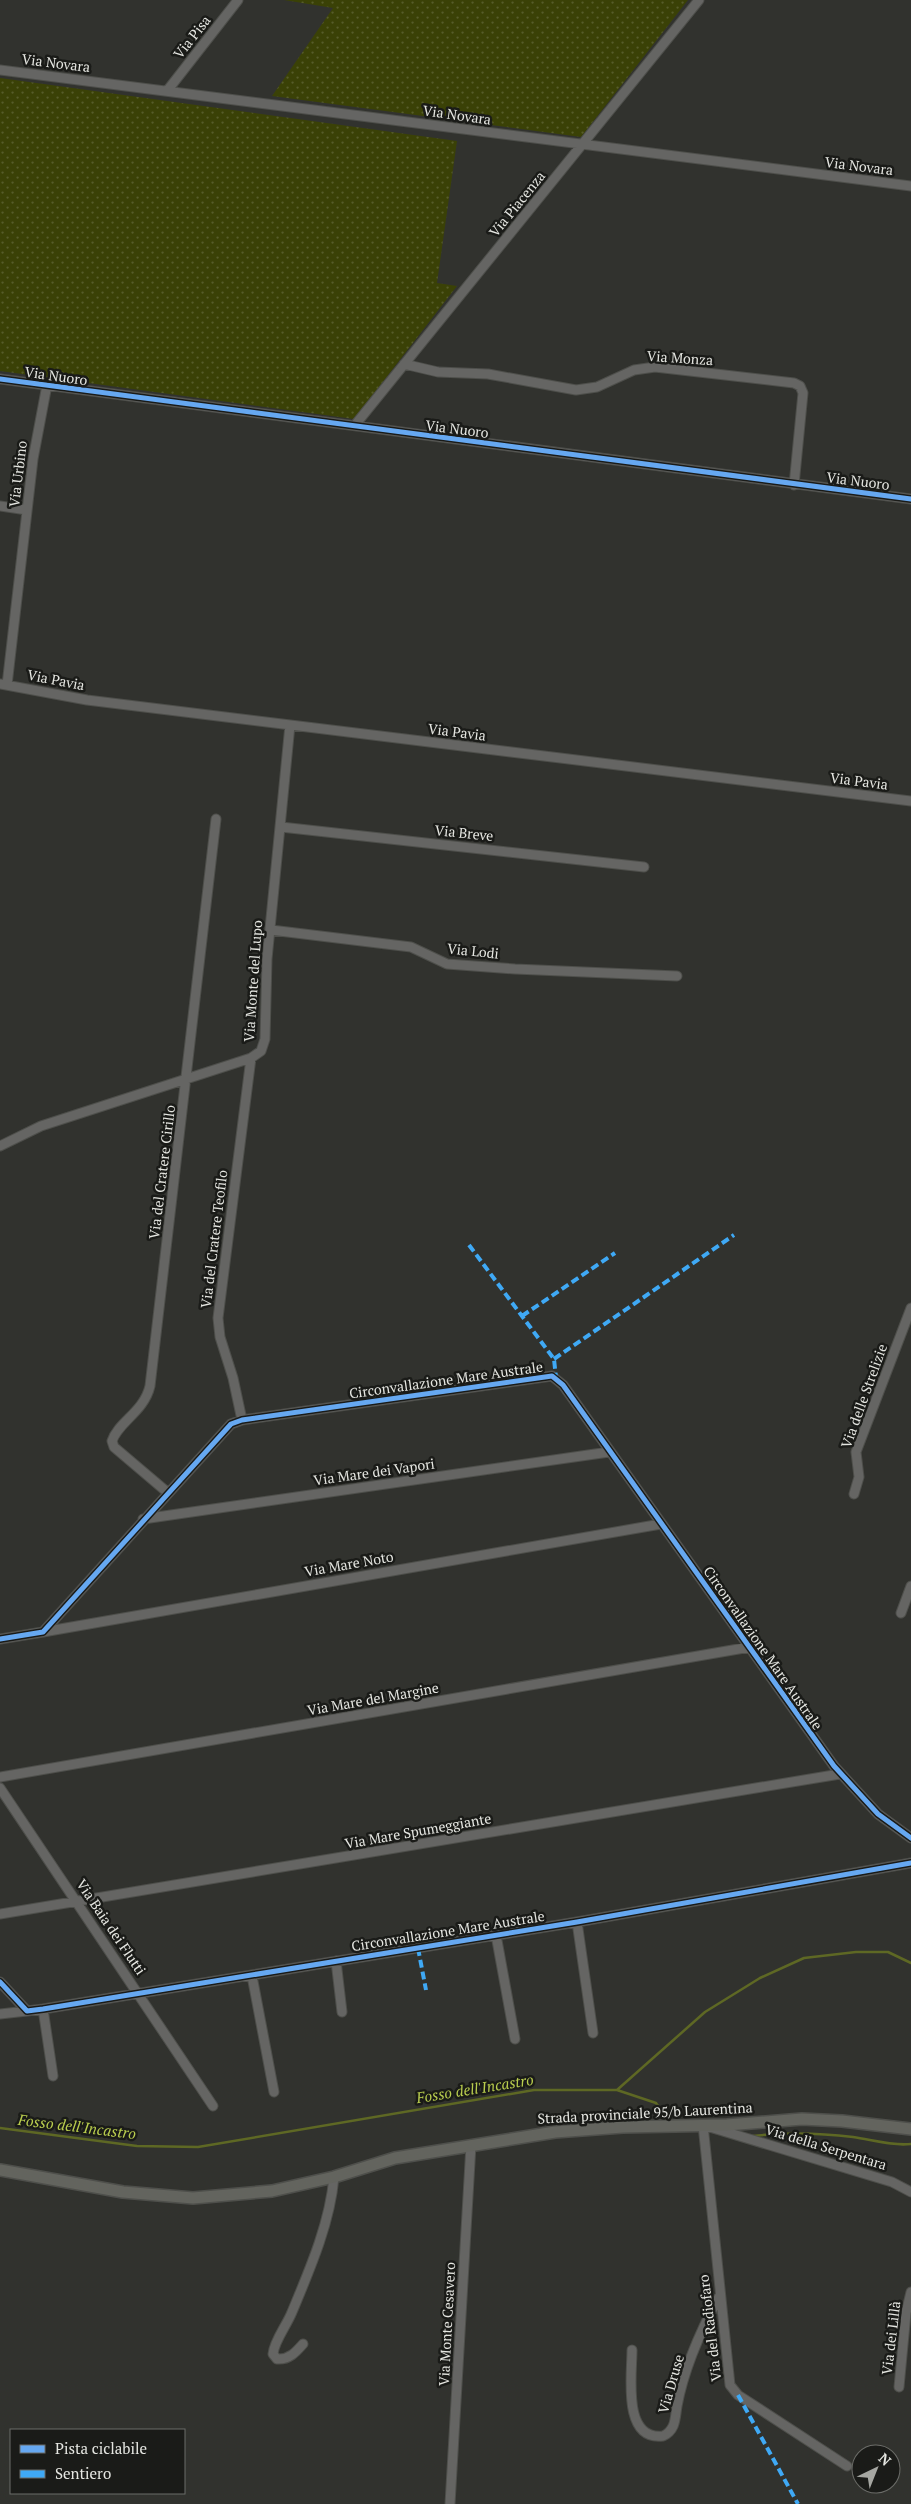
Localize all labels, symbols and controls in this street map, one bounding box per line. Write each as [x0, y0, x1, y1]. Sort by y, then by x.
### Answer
street label: Via Pisa [169, 11, 214, 62]
street label: Via Novara [21, 49, 91, 76]
street label: Via Novara [422, 100, 492, 129]
street label: Via Novara [824, 152, 894, 179]
street label: Via Piacenza [484, 167, 549, 241]
street label: Via Monza [646, 346, 714, 369]
street label: Via Nuoro [23, 362, 89, 389]
street label: Via Nuoro [424, 415, 490, 442]
street label: Via Urbino [4, 439, 31, 508]
street label: Via Nuoro [825, 467, 891, 494]
street label: Via Pavia [26, 665, 86, 694]
street label: Via Pavia [427, 719, 487, 744]
street label: Via Pavia [829, 768, 889, 793]
street label: Via Breve [434, 820, 494, 845]
street label: Via Monte del Lupo [239, 919, 266, 1042]
street label: Via Lodi [446, 938, 500, 963]
street label: Via del Cratere Cirillo [144, 1103, 179, 1240]
street label: Via del Cratere Teofilo [196, 1168, 231, 1309]
street label: Via delle Strelizie [836, 1341, 891, 1451]
street label: Circonvallazione Mare Australe [348, 1356, 544, 1403]
street label: Via Mare dei Vapori [312, 1454, 436, 1489]
street label: Via Mare Noto [303, 1546, 395, 1581]
street label: Circonvallazione Mare Australe [700, 1562, 827, 1733]
street label: Via Mare del Margine [306, 1678, 440, 1719]
street label: Via Mare Spumeggiante [343, 1808, 493, 1853]
street label: Via Baia dei Flutti [72, 1875, 150, 1978]
street label: Circonvallazione Mare Australe [350, 1906, 546, 1955]
water label: Fosso dell'Incastro [414, 2069, 535, 2107]
street label: Strada provinciale 95/b Laurentina [537, 2097, 753, 2128]
water label: Fosso dell'Incastro [16, 2109, 138, 2143]
street label: Via della Serpentara [763, 2119, 889, 2174]
street label: Via Monte Cesavero [434, 2261, 459, 2386]
street label: Via del Radiofaro [694, 2273, 725, 2383]
street label: Via dei Lillà [877, 2300, 904, 2376]
street label: Via Druse [653, 2352, 688, 2416]
legend [10, 2429, 185, 2494]
text: Pista ciclabile [55, 2438, 147, 2458]
north arrow [851, 2444, 901, 2494]
text: N [875, 2449, 896, 2470]
text: Sentiero [55, 2463, 111, 2483]

